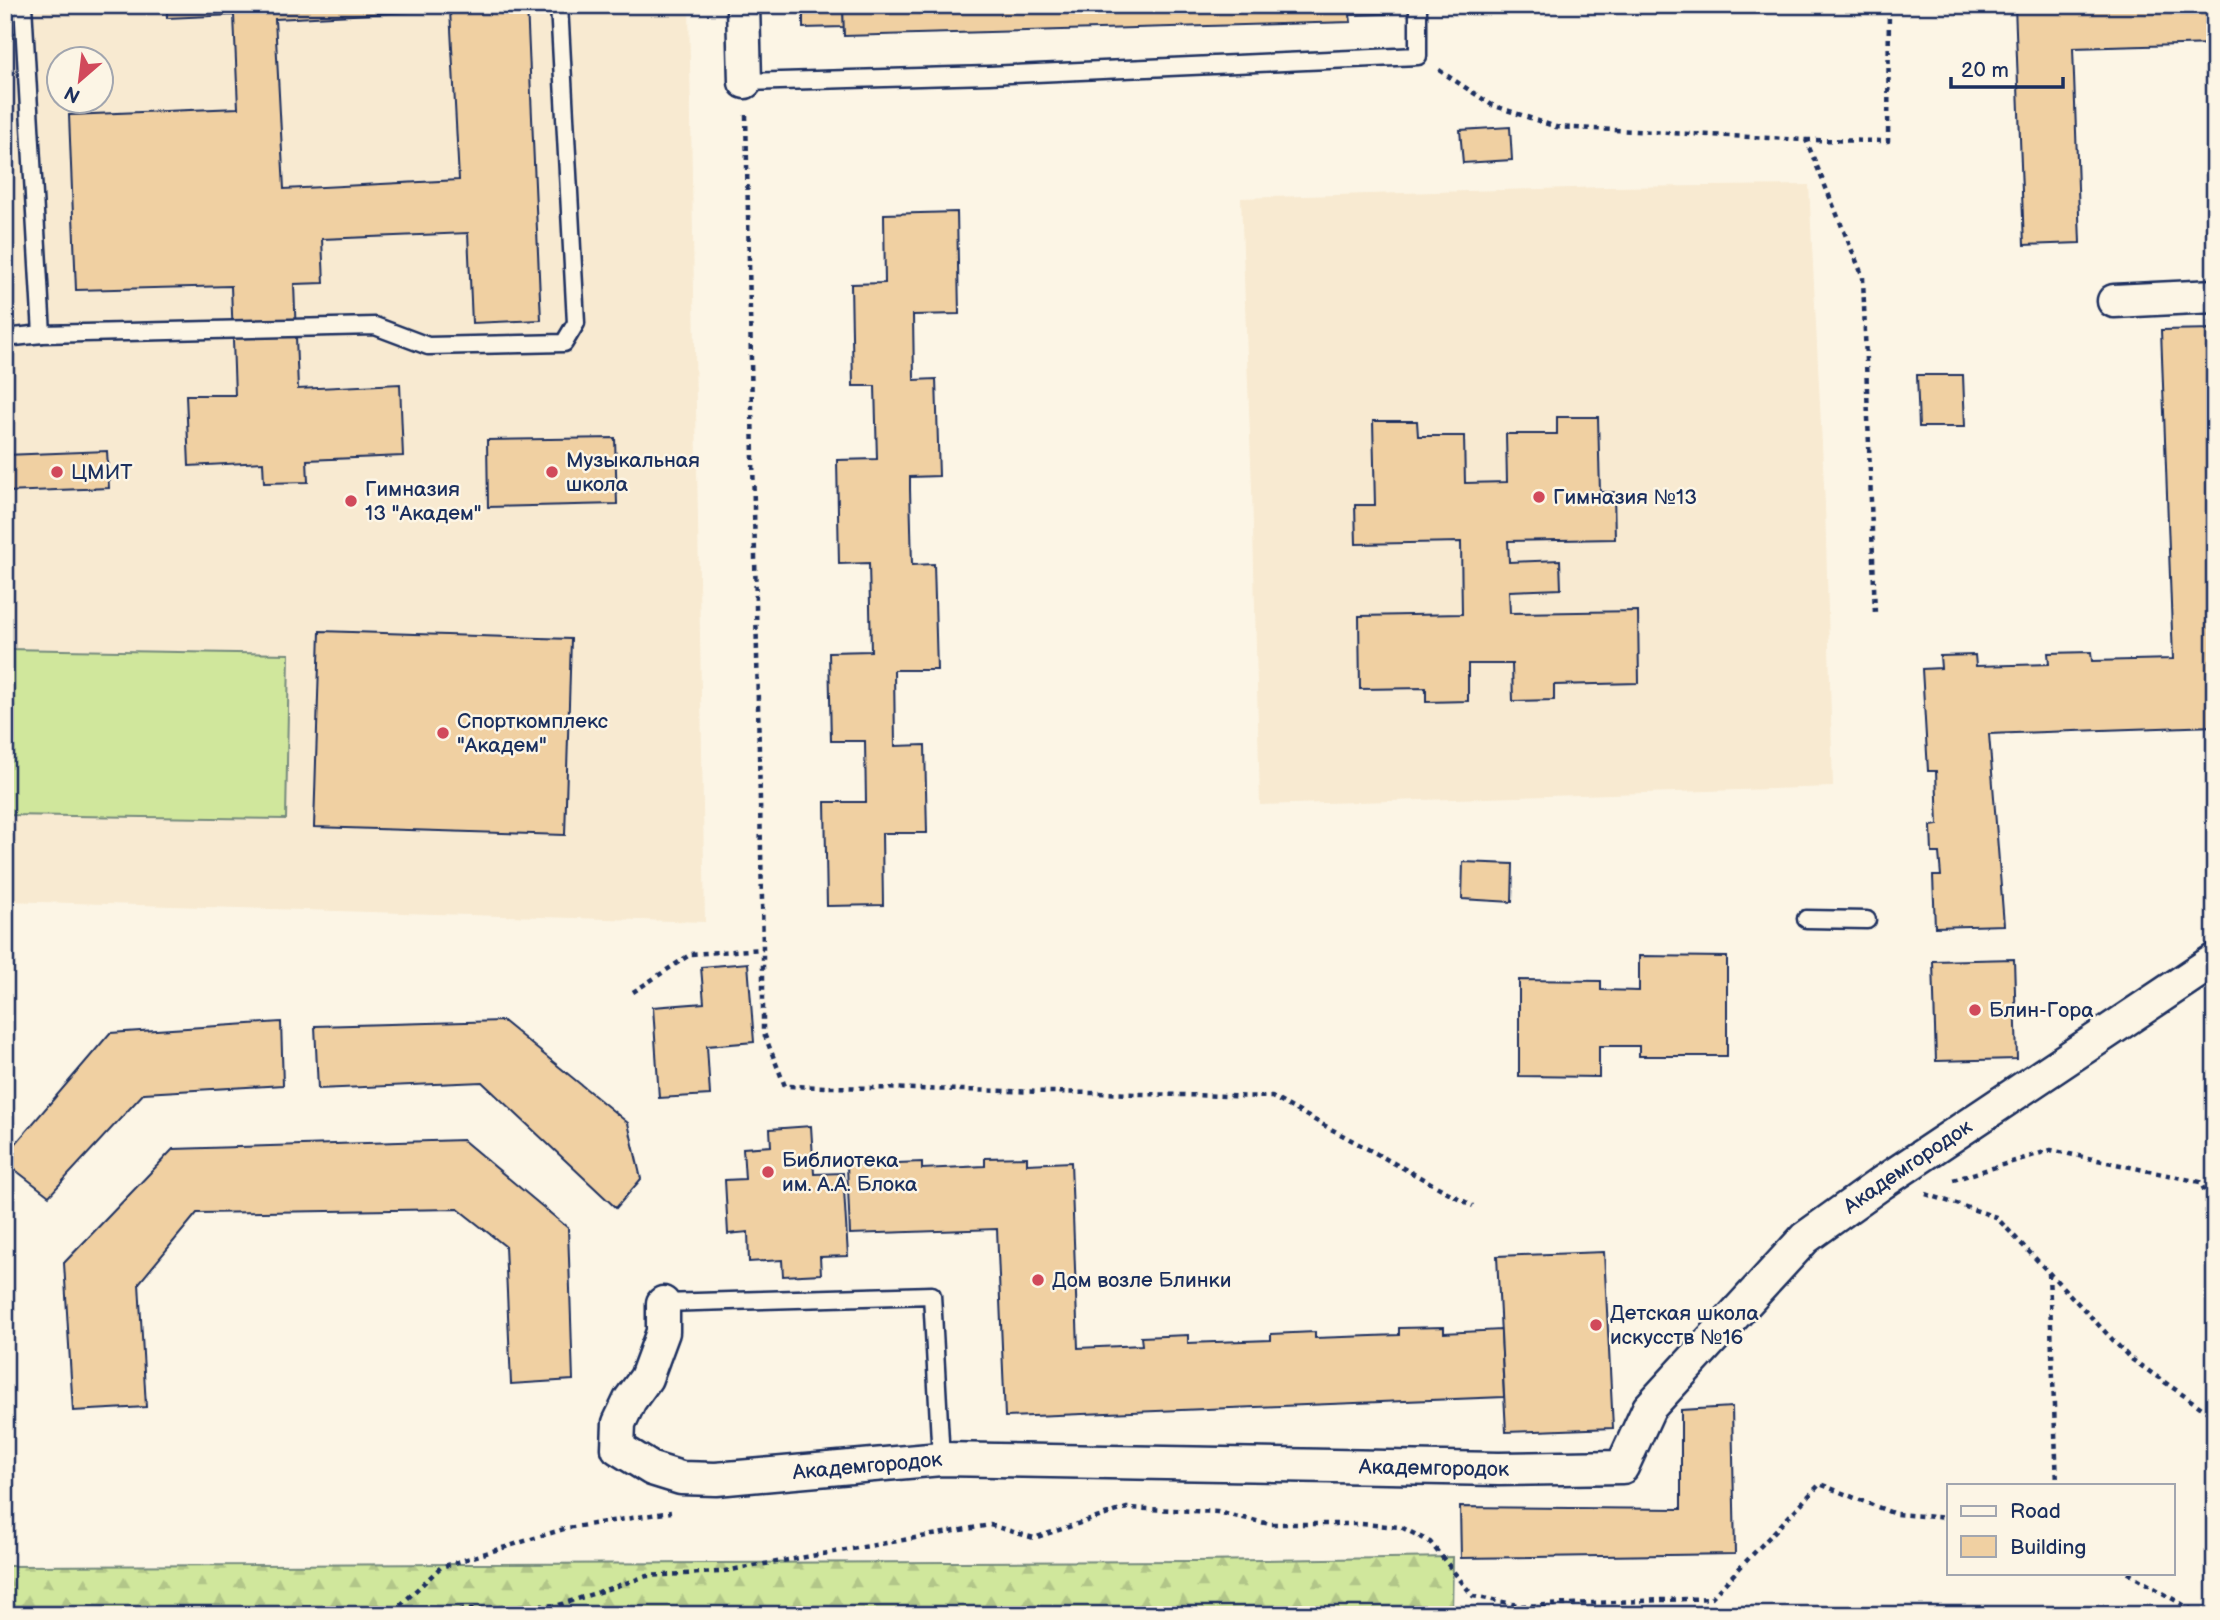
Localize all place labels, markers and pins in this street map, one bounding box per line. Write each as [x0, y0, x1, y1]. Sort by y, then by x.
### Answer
place label: Музыкальная школа [566, 448, 700, 497]
place label: ЦМИТ [71, 460, 133, 485]
marker: ЦМИТ [49, 464, 65, 480]
marker: Музыкальная школа [544, 464, 560, 480]
place label: Гимназия 13 "Академ" [365, 477, 482, 526]
place label: Гимназия №13 [1553, 485, 1697, 510]
marker: Гимназия №13 [1531, 489, 1547, 505]
marker: Гимназия 13 "Академ" [343, 493, 359, 509]
place label: Спорткомплекс "Академ" [457, 709, 608, 758]
marker: Спорткомплекс "Академ" [435, 725, 451, 741]
place label: Блин-Гора [1989, 998, 2094, 1023]
marker: Блин-Гора [1967, 1002, 1983, 1018]
place label: Библиотека им. А.А. Блока [782, 1148, 918, 1197]
marker: Библиотека им. А.А. Блока [760, 1164, 776, 1180]
place label: Дом возле Блинки [1052, 1268, 1231, 1293]
marker: Дом возле Блинки [1030, 1272, 1046, 1288]
place label: Детская школа искусств №16 [1610, 1301, 1759, 1350]
marker: Детская школа искусств №16 [1588, 1317, 1604, 1333]

